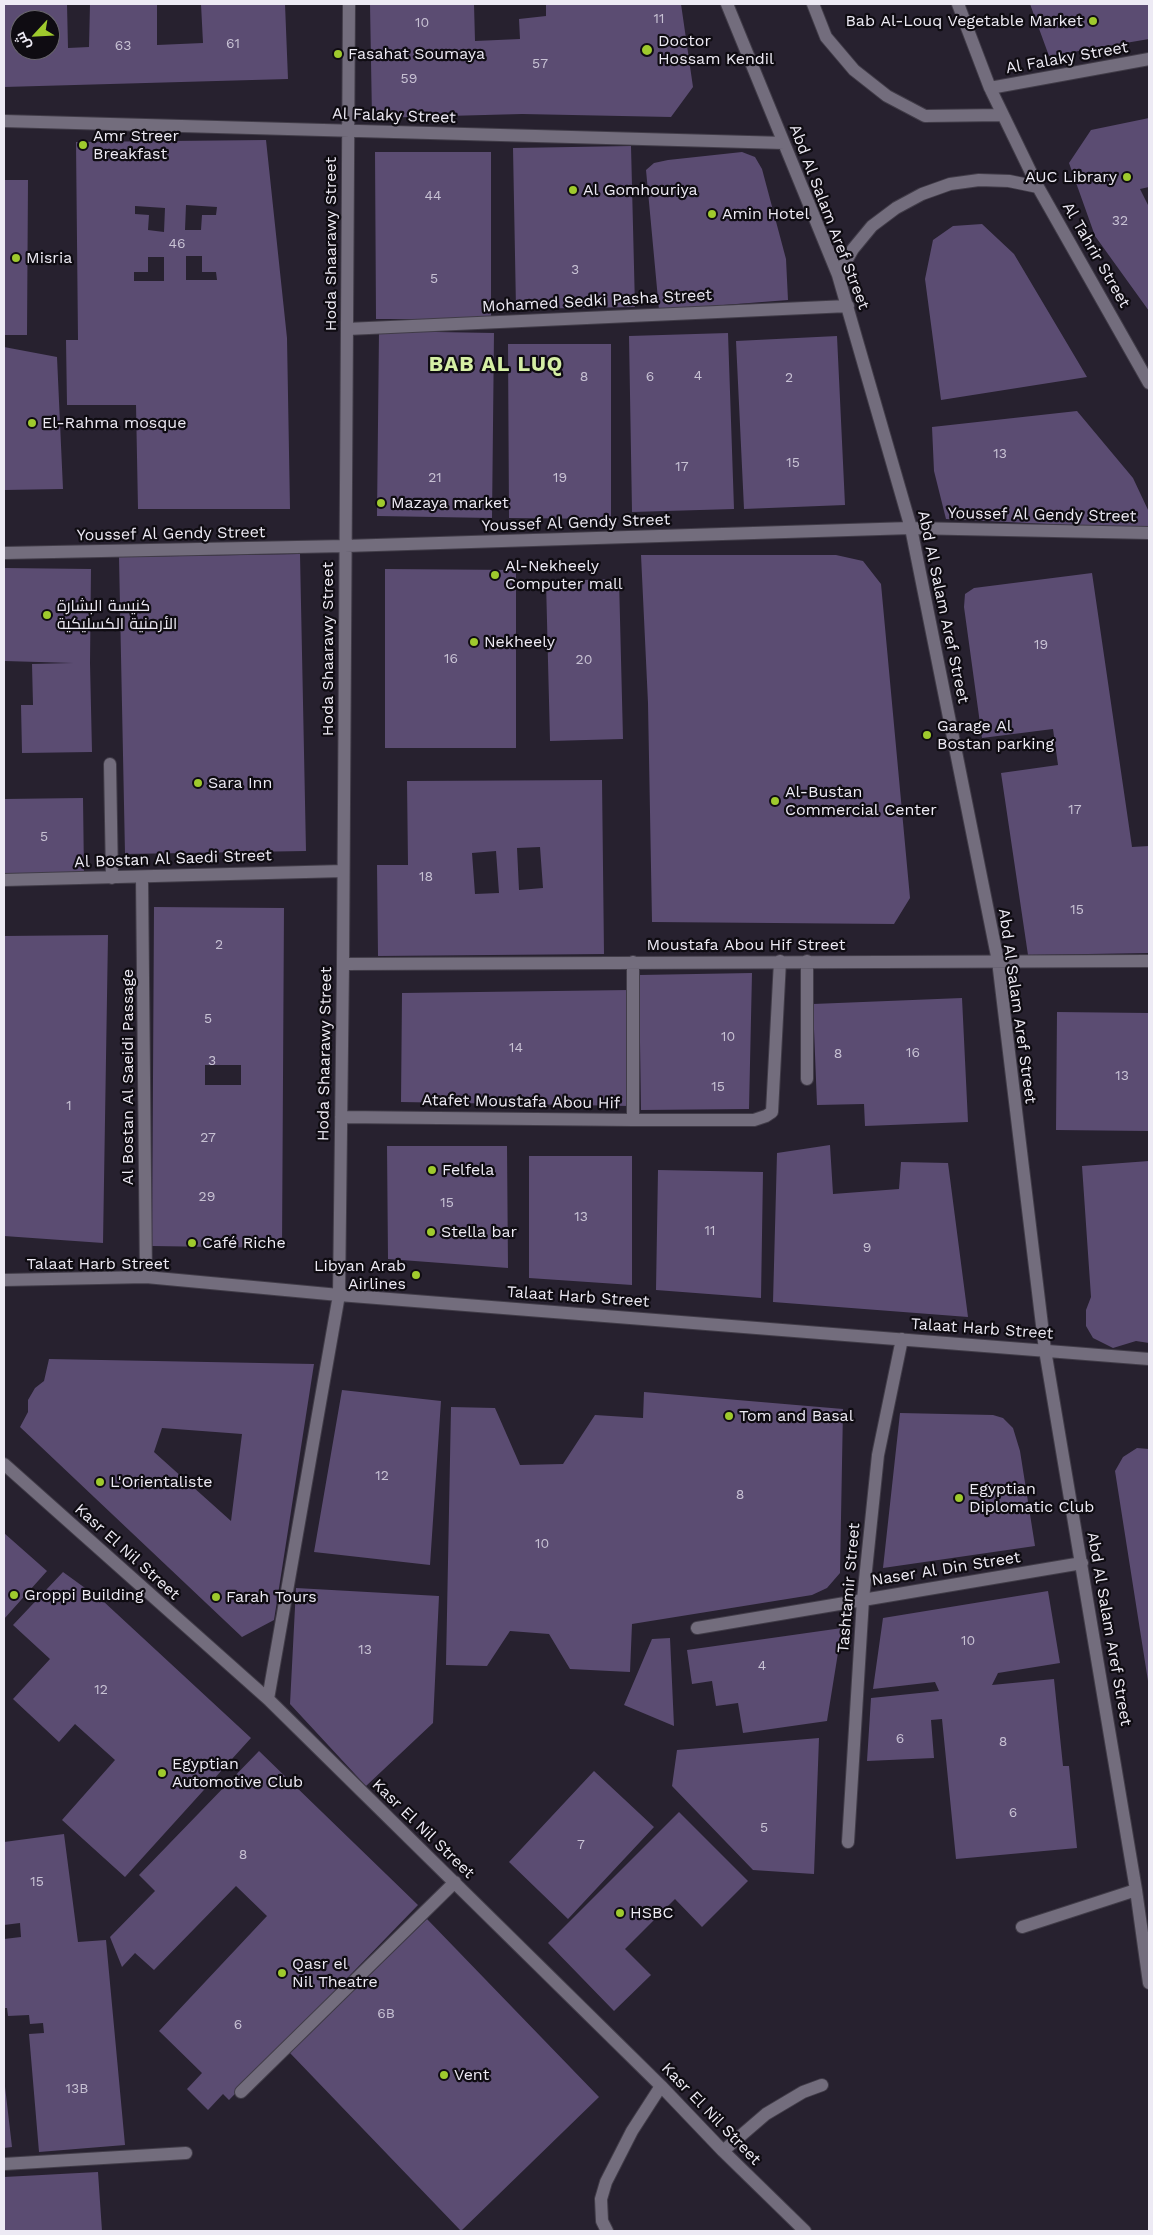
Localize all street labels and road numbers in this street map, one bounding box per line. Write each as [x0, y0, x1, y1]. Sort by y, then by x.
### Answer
street label: Al Falaky Street [1004, 38, 1130, 78]
street label: Al Falaky Street [332, 104, 456, 128]
street label: Abd Al Salam Aref Street [785, 122, 873, 312]
street label: Hoda Shaarawy Street [321, 157, 341, 331]
street label: Al Tahrir Street [1058, 199, 1134, 311]
street label: Mohamed Sedki Pasha Street [482, 285, 712, 317]
street label: Youssef Al Gendy Street [947, 504, 1137, 526]
street label: Abd Al Salam Aref Street [913, 509, 973, 705]
street label: Youssef Al Gendy Street [481, 510, 671, 536]
street label: Youssef Al Gendy Street [76, 523, 266, 545]
street label: Hoda Shaarawy Street [318, 562, 338, 736]
street label: Al Bostan Al Saedi Street [74, 846, 272, 872]
street label: Abd Al Salam Aref Street [994, 907, 1040, 1105]
street label: Moustafa Abou Hif Street [647, 935, 845, 955]
street label: Hoda Shaarawy Street [314, 967, 336, 1141]
street label: Al Bostan Al Saeidi Passage [118, 969, 138, 1185]
street label: Atafet Moustafa Abou Hif [422, 1091, 620, 1113]
street label: Talaat Harb Street [27, 1254, 169, 1274]
street label: Talaat Harb Street [506, 1282, 650, 1312]
street label: Talaat Harb Street [910, 1314, 1054, 1344]
street label: Kasr El Nil Street [70, 1500, 184, 1604]
street label: Tashtamir Street [834, 1522, 864, 1654]
street label: Abd Al Salam Aref Street [1082, 1530, 1136, 1728]
street label: Naser Al Din Street [870, 1548, 1022, 1590]
street label: Kasr El Nil Street [368, 1775, 478, 1883]
street label: Kasr El Nil Street [657, 2059, 765, 2169]

